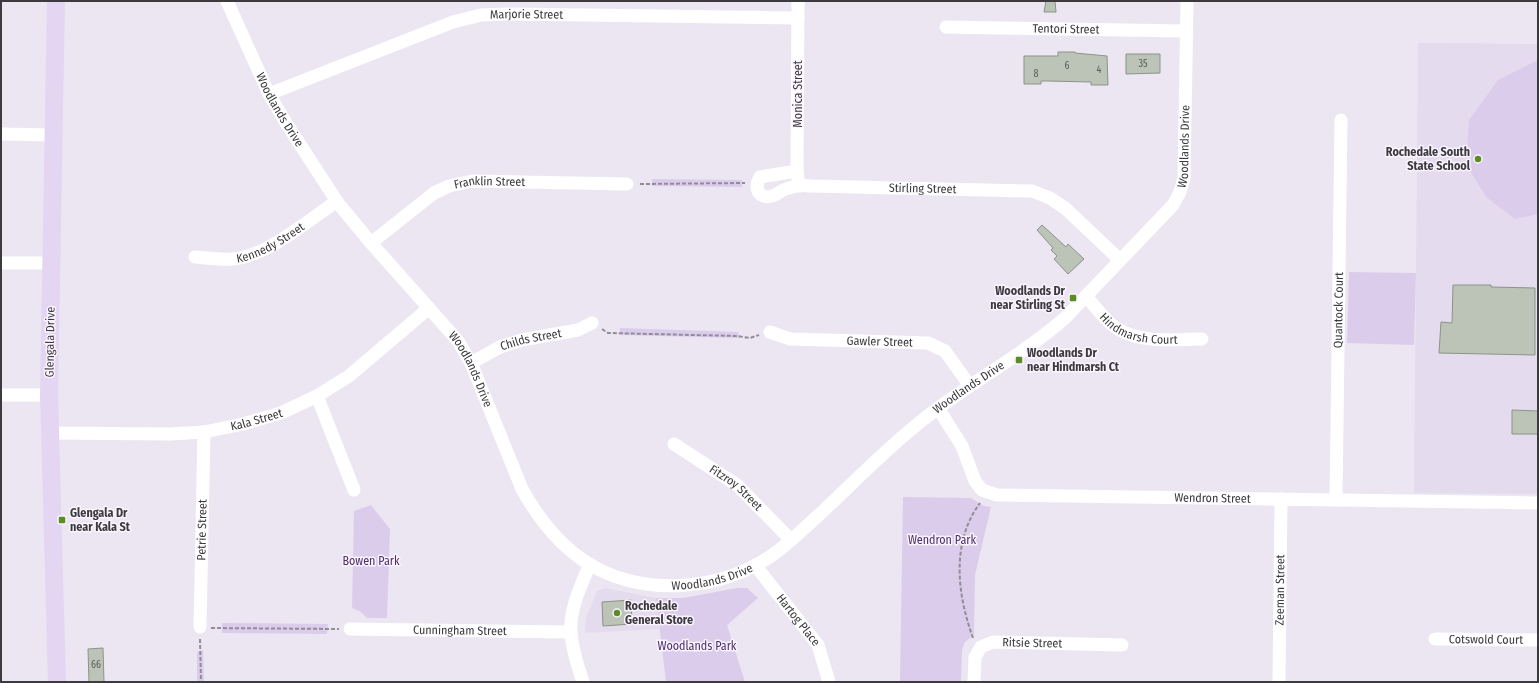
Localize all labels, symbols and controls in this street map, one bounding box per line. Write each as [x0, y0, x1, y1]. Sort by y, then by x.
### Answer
street label: Marjorie Street [490, 7, 563, 22]
street label: Tentori Street [1032, 21, 1100, 37]
house number: 35 [1138, 58, 1148, 70]
street label: Monica Street [791, 60, 805, 128]
house number: 6 [1065, 60, 1070, 72]
house number: 4 [1097, 64, 1102, 76]
house number: 8 [1034, 68, 1039, 80]
street label: Woodlands Drive [253, 71, 307, 149]
street label: Woodlands Drive [1175, 105, 1192, 190]
place label: Rochedale South State School [1386, 145, 1471, 173]
marker: Rochedale South State School [1473, 154, 1483, 164]
street label: Franklin Street [453, 174, 525, 192]
street label: Stirling Street [889, 181, 957, 196]
street label: Kennedy Street [235, 220, 307, 266]
street label: Quantock Court [1331, 272, 1346, 348]
place label: Woodlands Dr near Stirling St [990, 284, 1066, 312]
marker: Woodlands Dr near Stirling St [1068, 293, 1078, 303]
street label: Glengala Drive [42, 307, 58, 377]
street label: Hindmarsh Court [1097, 310, 1178, 347]
street label: Childs Street [499, 326, 563, 353]
street label: Woodlands Drive [446, 328, 495, 409]
street label: Gawler Street [846, 334, 913, 350]
place label: Woodlands Dr near Hindmarsh Ct [1027, 346, 1120, 374]
marker: Woodlands Dr near Hindmarsh Ct [1014, 355, 1024, 365]
street label: Woodlands Drive [930, 358, 1007, 416]
street label: Kala Street [229, 406, 284, 433]
street label: Fitzroy Street [707, 462, 765, 514]
street label: Wendron Street [1174, 491, 1251, 506]
street label: Petrie Street [194, 499, 210, 561]
place label: Glengala Dr near Kala St [70, 506, 131, 534]
marker: Glengala Dr near Kala St [57, 515, 67, 525]
park label: Wendron Park [908, 533, 976, 547]
park label: Bowen Park [342, 554, 400, 568]
street label: Zeeman Street [1273, 554, 1287, 626]
street label: Woodlands Drive [671, 561, 755, 593]
street label: Hartog Place [774, 591, 823, 649]
place label: Rochedale General Store [625, 599, 693, 627]
marker: Rochedale General Store [612, 608, 622, 618]
street label: Cunningham Street [413, 623, 507, 638]
street label: Cotswold Court [1449, 632, 1523, 647]
street label: Ritsie Street [1002, 635, 1063, 651]
park label: Woodlands Park [658, 639, 737, 653]
house number: 66 [91, 659, 101, 671]

